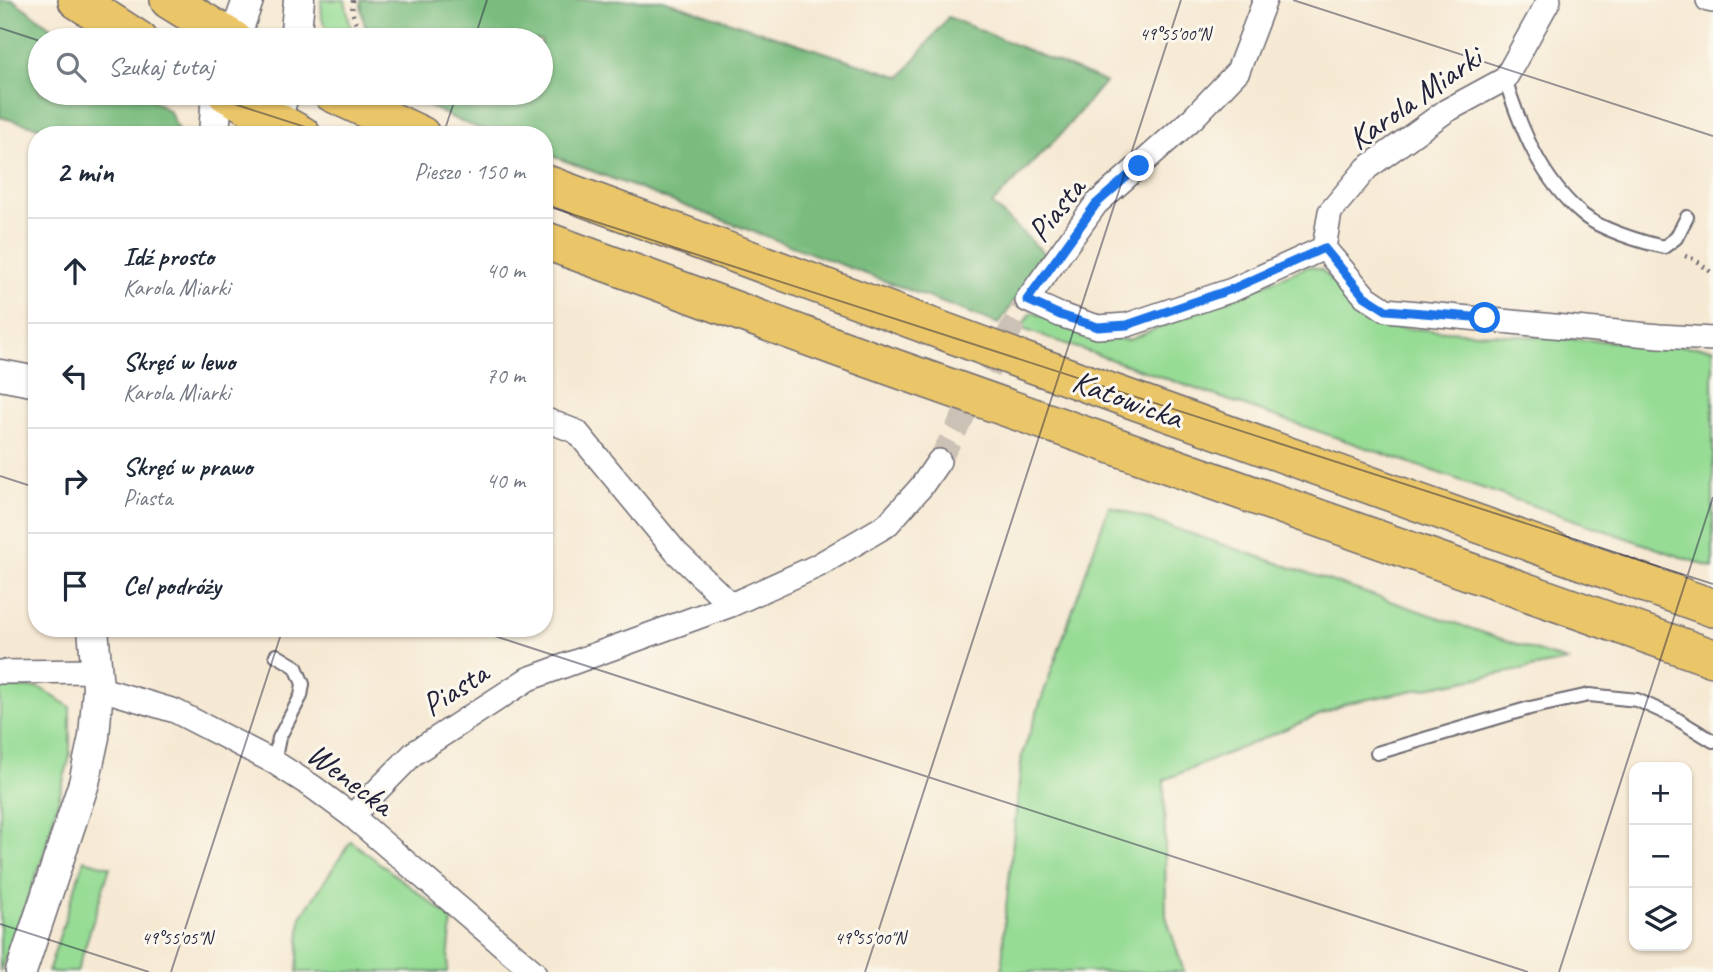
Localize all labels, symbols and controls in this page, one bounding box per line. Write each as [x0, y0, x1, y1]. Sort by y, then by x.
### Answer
text: 49°55'00"N [1140, 23, 1214, 45]
search box [28, 28, 553, 105]
street label: Karola Miarki [1340, 34, 1493, 159]
icon: search [52, 48, 90, 86]
text: Szukaj tutaj [108, 50, 214, 83]
route end [1123, 150, 1154, 181]
text: 2 min [56, 153, 113, 191]
text: Pieszo · 150 m [414, 157, 525, 186]
street label: Piasta [1017, 167, 1096, 250]
text: Idź prosto [123, 240, 214, 273]
icon: ahead [56, 252, 94, 290]
text: 40 m [486, 256, 525, 285]
text: Karola Miarki [123, 273, 230, 302]
route start [1469, 302, 1500, 333]
text: Skręć w lewo [123, 345, 235, 378]
icon: left [56, 357, 94, 395]
street label: Katowicka [1067, 360, 1191, 439]
text: 70 m [486, 361, 525, 390]
text: Karola Miarki [123, 378, 230, 407]
text: Skręć w prawo [123, 450, 252, 483]
icon: right [56, 462, 94, 500]
text: 40 m [486, 466, 525, 495]
text: Piasta [123, 483, 172, 512]
icon: arrive [56, 567, 94, 605]
text: Cel podróży [123, 569, 221, 602]
street label: Piasta [413, 651, 498, 726]
street label: Wenecka [299, 733, 404, 826]
map controls [1629, 762, 1692, 951]
button: + [1629, 762, 1692, 825]
button: − [1629, 825, 1692, 888]
button: layers [1629, 888, 1692, 951]
text: 49°55'05"N [142, 927, 216, 949]
text: 49°55'00"N [835, 927, 909, 949]

